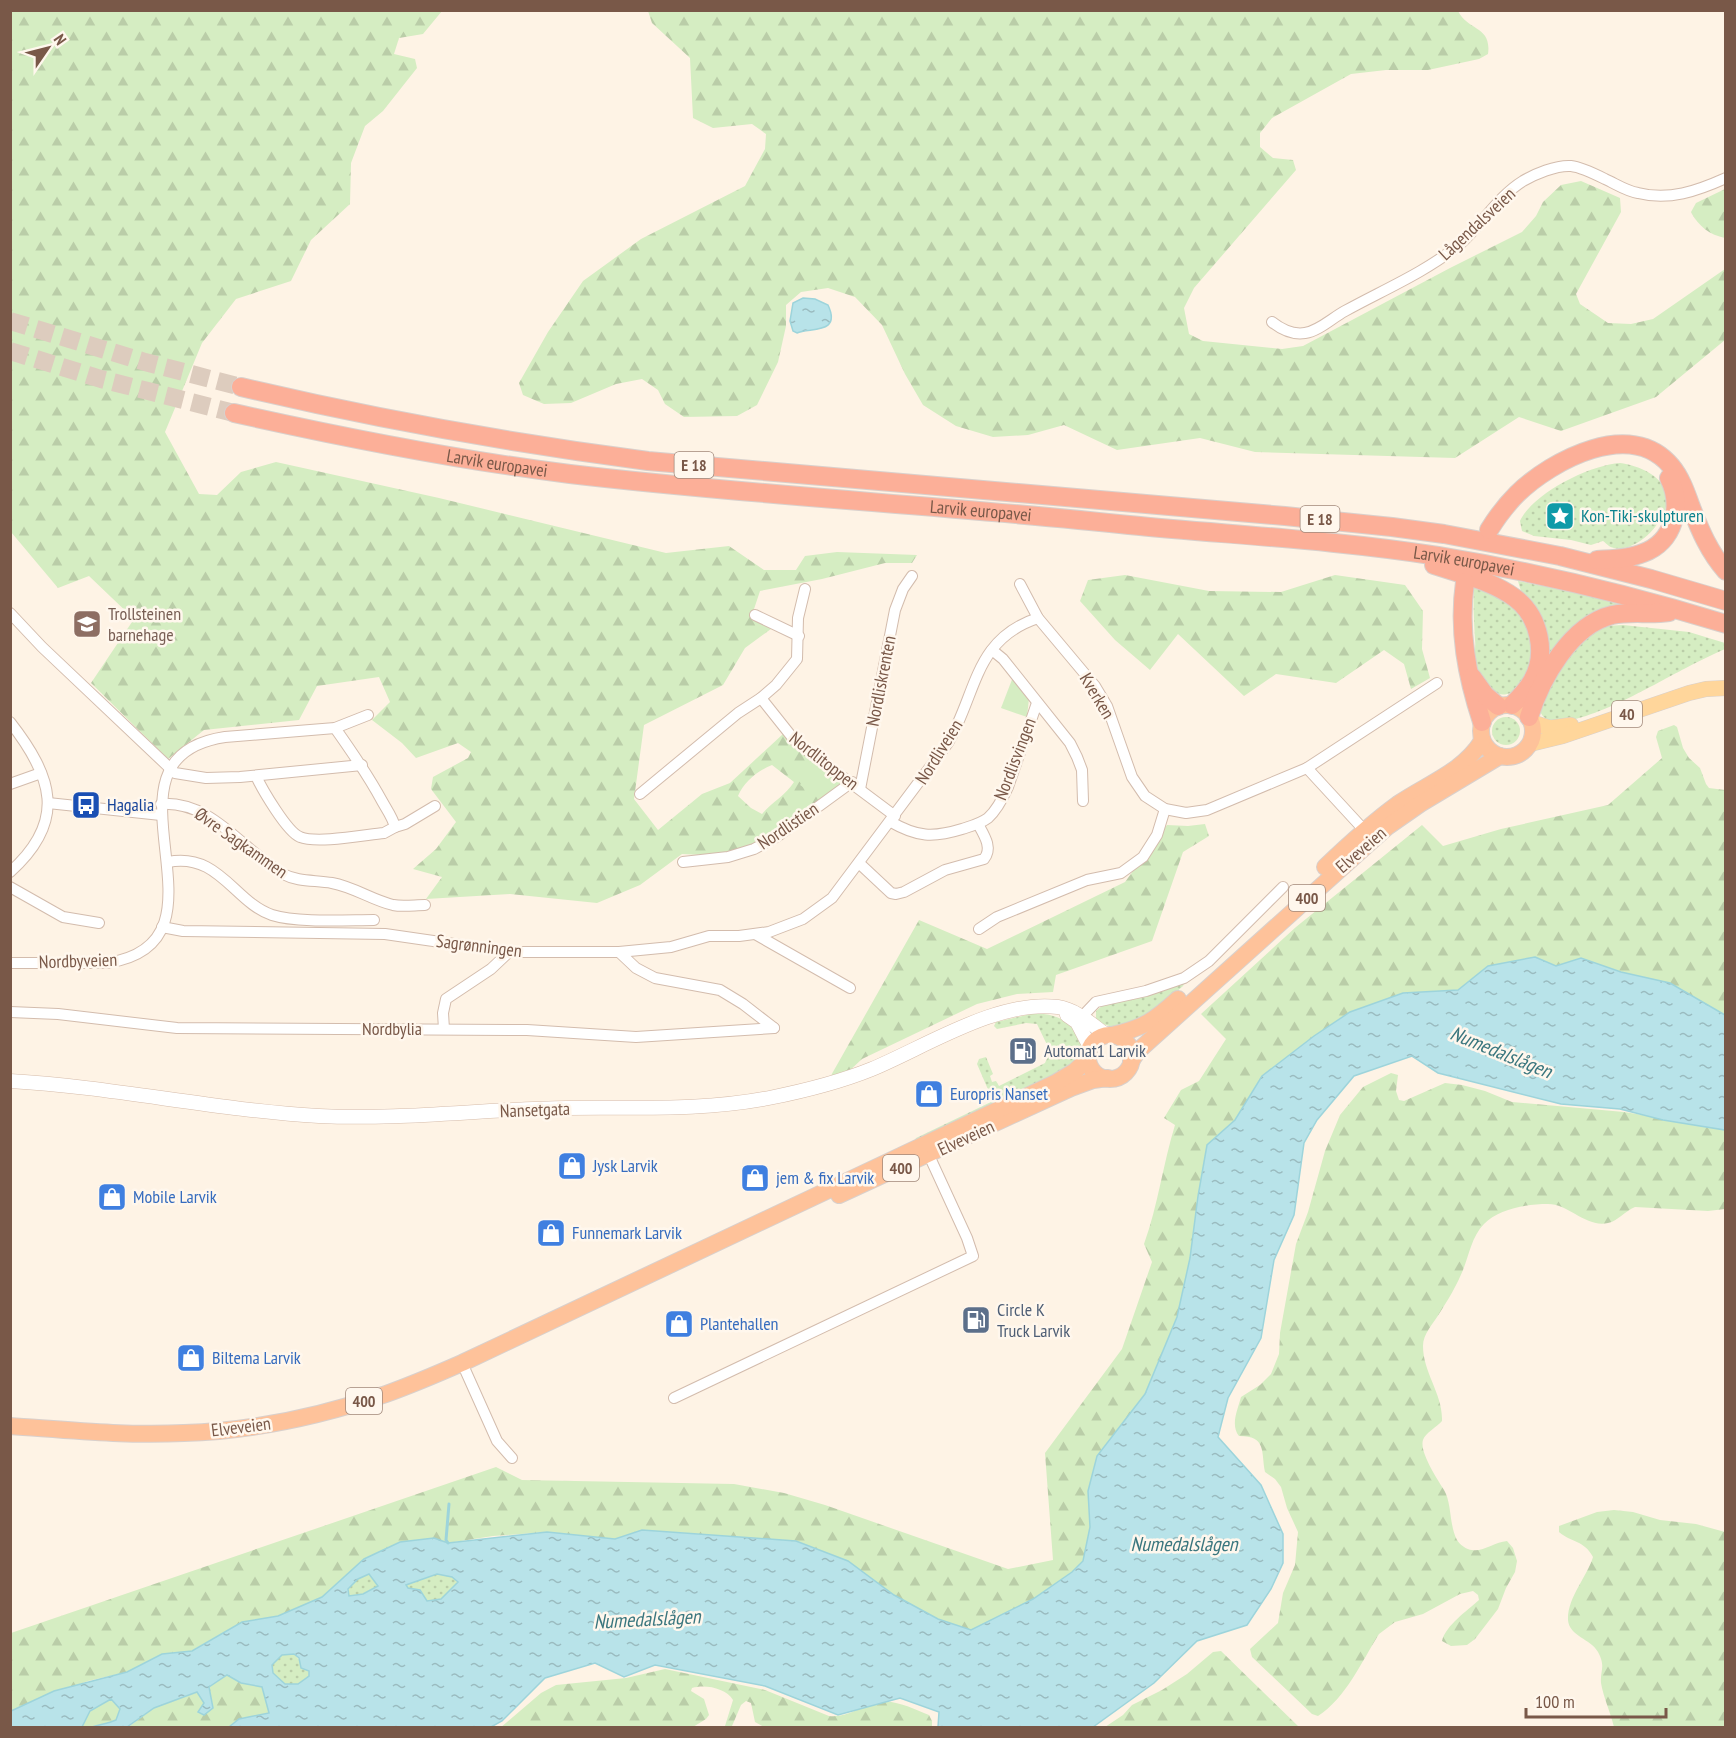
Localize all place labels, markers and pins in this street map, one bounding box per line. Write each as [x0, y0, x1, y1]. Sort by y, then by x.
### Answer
place icon: Kon-Tiki-skulpturen [1544, 500, 1576, 532]
place label: Kon-Tiki-skulpturen [1581, 504, 1704, 527]
place label: Trollsteinen barnehage [108, 602, 181, 646]
school or university icon: Trollsteinen barnehage [71, 608, 103, 640]
bus stop icon: Hagalia [70, 789, 102, 821]
place label: Hagalia [107, 793, 154, 816]
fuel station icon: Automat1 Larvik [1007, 1035, 1039, 1067]
place label: Automat1 Larvik [1044, 1039, 1146, 1062]
shop icon: Europris Nanset [913, 1078, 945, 1110]
place label: Europris Nanset [950, 1082, 1048, 1105]
shop icon: Jysk Larvik [556, 1150, 588, 1182]
place label: Jysk Larvik [592, 1154, 658, 1177]
shop icon: jem & fix Larvik [739, 1162, 771, 1194]
place label: jem & fix Larvik [776, 1166, 874, 1189]
shop icon: Mobile Larvik [96, 1181, 128, 1213]
place label: Mobile Larvik [133, 1185, 217, 1208]
shop icon: Funnemark Larvik [535, 1217, 567, 1249]
place label: Funnemark Larvik [572, 1221, 682, 1244]
place label: Circle K Truck Larvik [997, 1298, 1070, 1342]
fuel station icon: Circle K Truck Larvik [960, 1304, 992, 1336]
shop icon: Plantehallen [663, 1308, 695, 1340]
place label: Plantehallen [700, 1312, 779, 1335]
shop icon: Biltema Larvik [175, 1342, 207, 1374]
place label: Biltema Larvik [212, 1346, 301, 1369]

